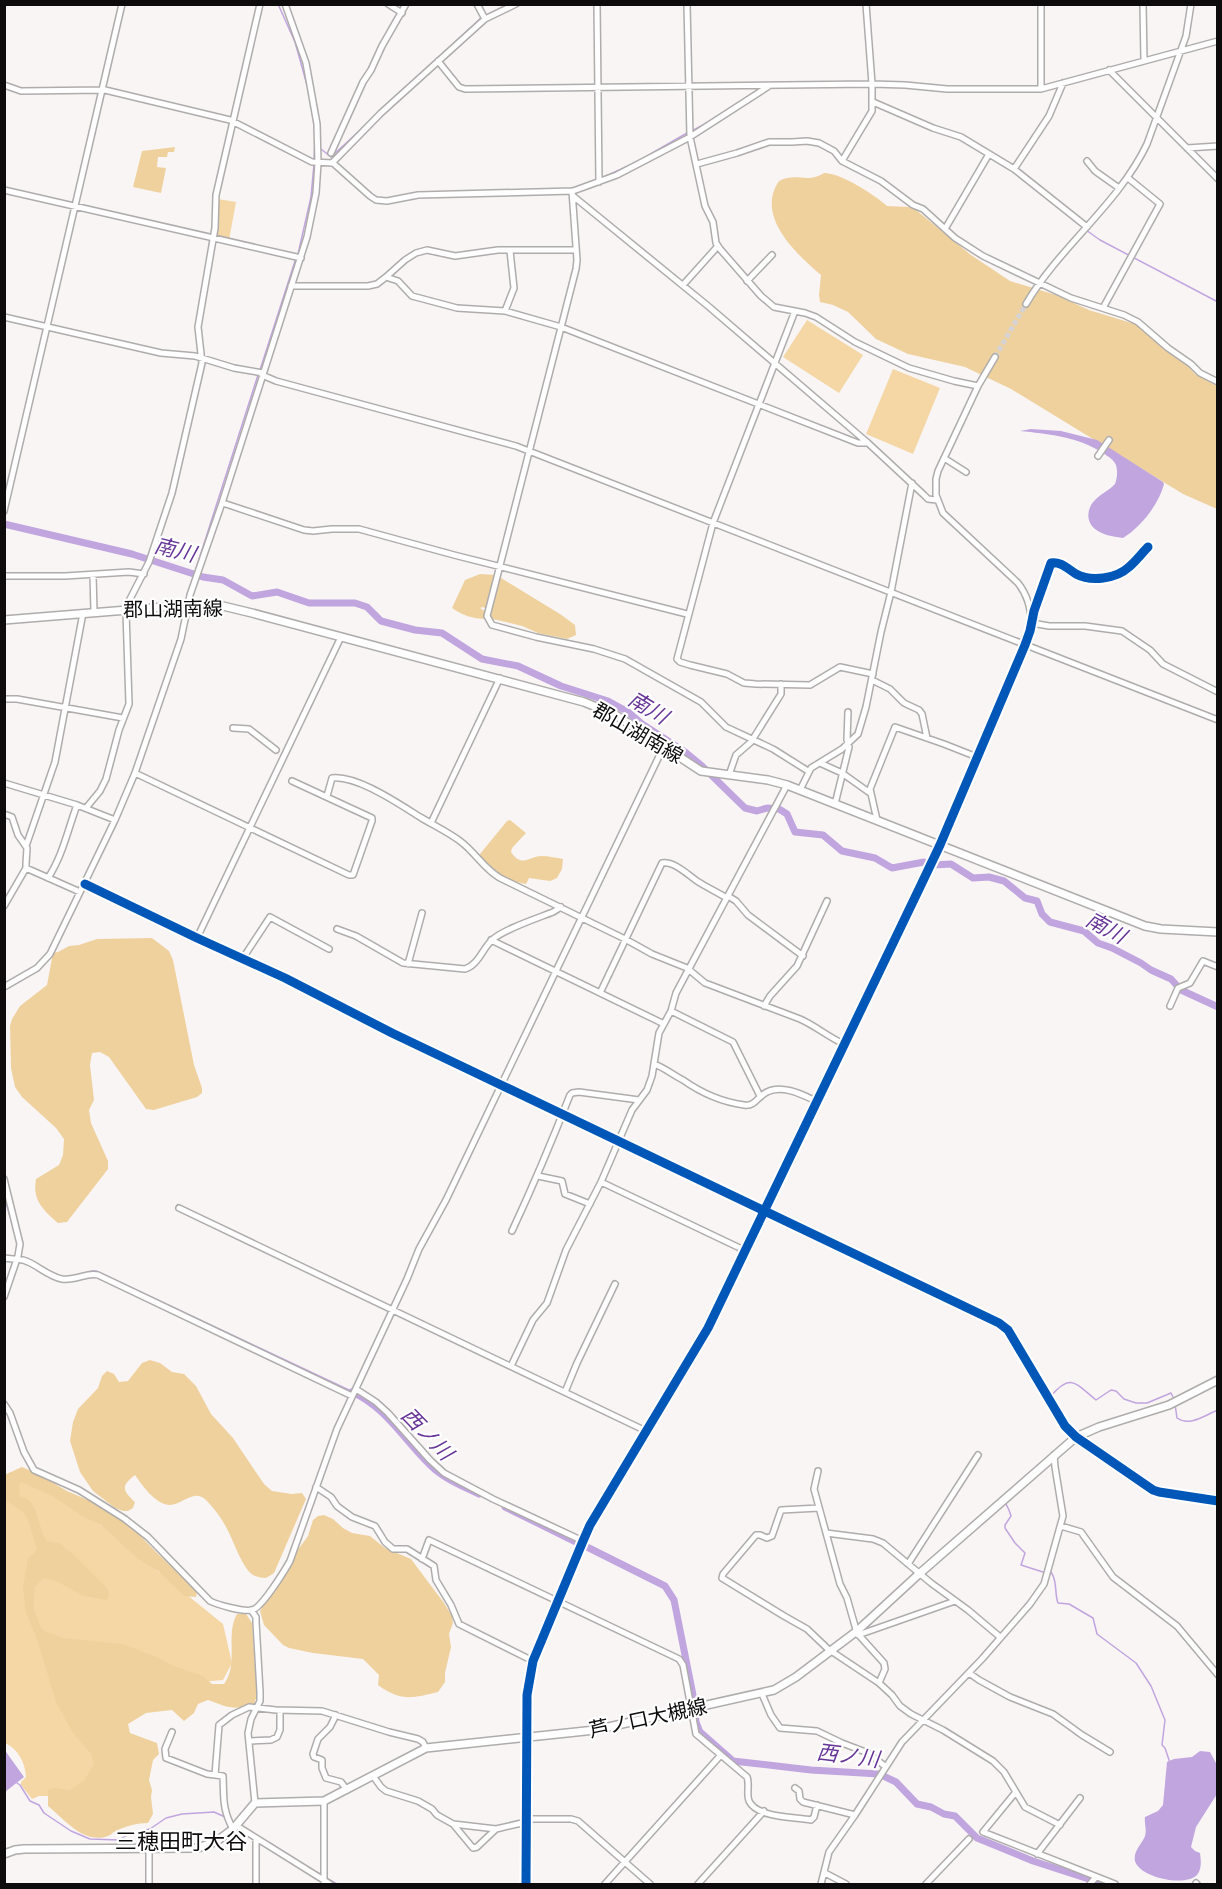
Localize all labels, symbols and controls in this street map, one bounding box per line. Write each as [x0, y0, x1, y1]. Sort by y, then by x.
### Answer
water label: 南川 [152, 532, 200, 567]
street label: 郡山湖南線 [123, 596, 223, 622]
water label: 南川 [624, 686, 674, 730]
street label: 郡山湖南線 [589, 698, 687, 768]
water label: 南川 [1082, 906, 1132, 950]
water label: 西ノ川 [396, 1402, 460, 1466]
street label: 芦ノ口大槻線 [587, 1694, 709, 1742]
water label: 西ノ川 [815, 1739, 883, 1772]
district label: 三穂田町大谷 [115, 1828, 247, 1855]

